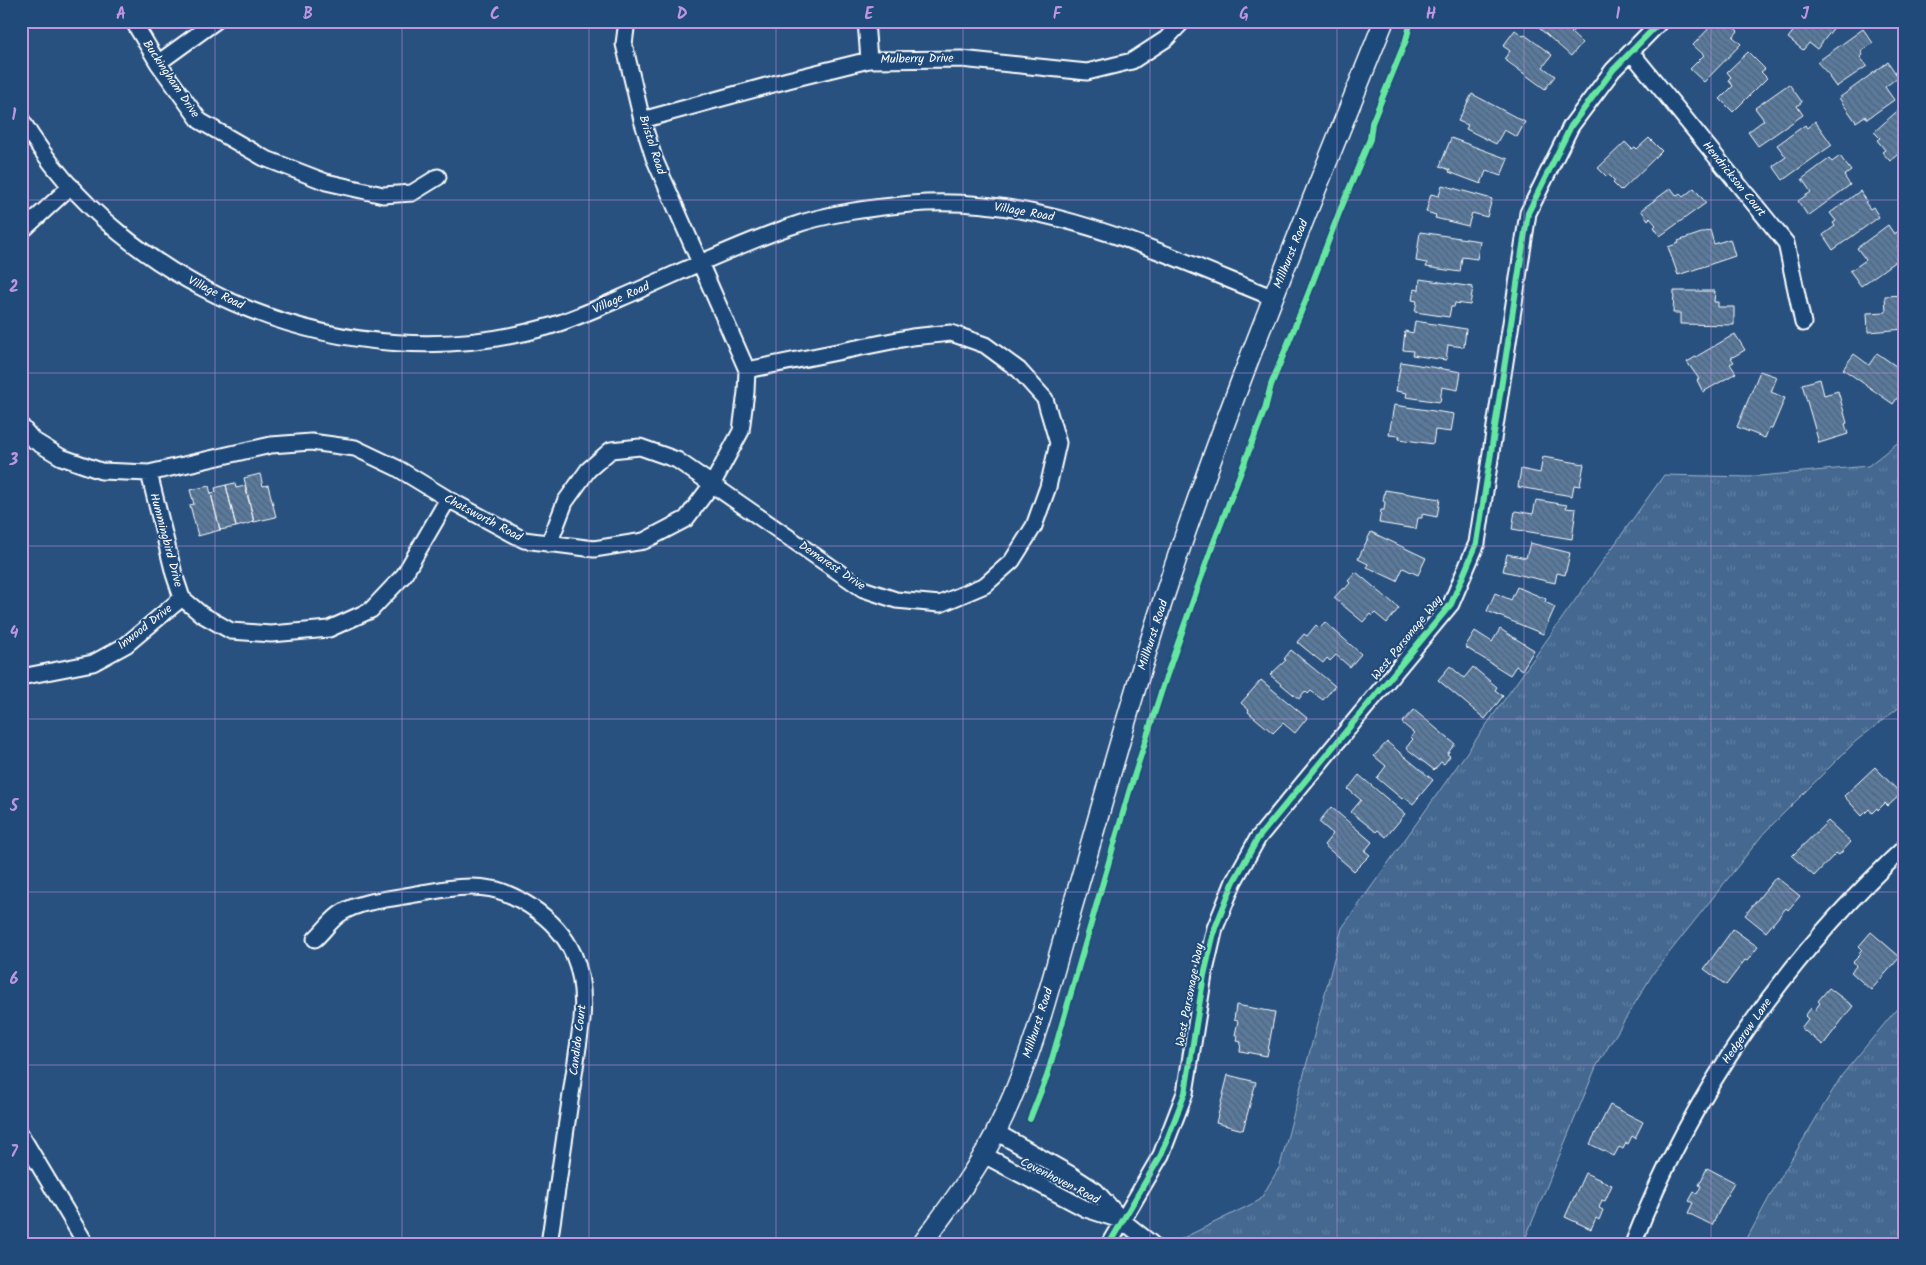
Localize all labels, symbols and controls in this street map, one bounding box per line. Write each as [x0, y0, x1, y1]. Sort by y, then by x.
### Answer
text: A [116, 2, 126, 27]
text: B [303, 2, 313, 27]
text: C [490, 2, 500, 27]
text: D [677, 2, 688, 27]
text: E [865, 2, 875, 27]
text: F [1053, 2, 1063, 27]
text: G [1239, 2, 1249, 27]
text: H [1426, 2, 1436, 27]
text: I [1616, 2, 1621, 27]
text: J [1801, 2, 1810, 27]
street label: Buckingham Drive [138, 36, 205, 122]
street label: Mulberry Drive [880, 49, 954, 69]
text: 1 [12, 103, 17, 128]
street label: Bristol Road [633, 113, 671, 178]
street label: Hendrickson Court [1698, 137, 1771, 221]
street label: Village Road [992, 197, 1057, 227]
street label: Millhurst Road [1269, 216, 1314, 291]
street label: Village Road [185, 271, 248, 315]
text: 2 [9, 275, 19, 300]
street label: Village Road [589, 277, 654, 319]
text: 3 [9, 448, 19, 473]
street label: Chatsworth Road [440, 489, 527, 547]
street label: Hummingbird Drive [144, 491, 188, 590]
street label: Demarest Drive [795, 537, 870, 596]
street label: West Parsonage Way [1367, 591, 1448, 685]
street label: Millhurst Road [1133, 596, 1174, 673]
street label: Inwood Drive [114, 599, 177, 654]
text: 4 [10, 621, 19, 646]
text: 5 [9, 794, 20, 819]
street label: West Parsonage Way [1171, 941, 1209, 1048]
text: 6 [10, 967, 19, 992]
street label: Millhurst Road [1018, 984, 1059, 1061]
street label: Hedgerow Lane [1717, 994, 1777, 1068]
street label: Candido Court [564, 1003, 592, 1077]
text: 7 [10, 1140, 18, 1165]
street label: Covenhoven Road [1017, 1153, 1104, 1210]

